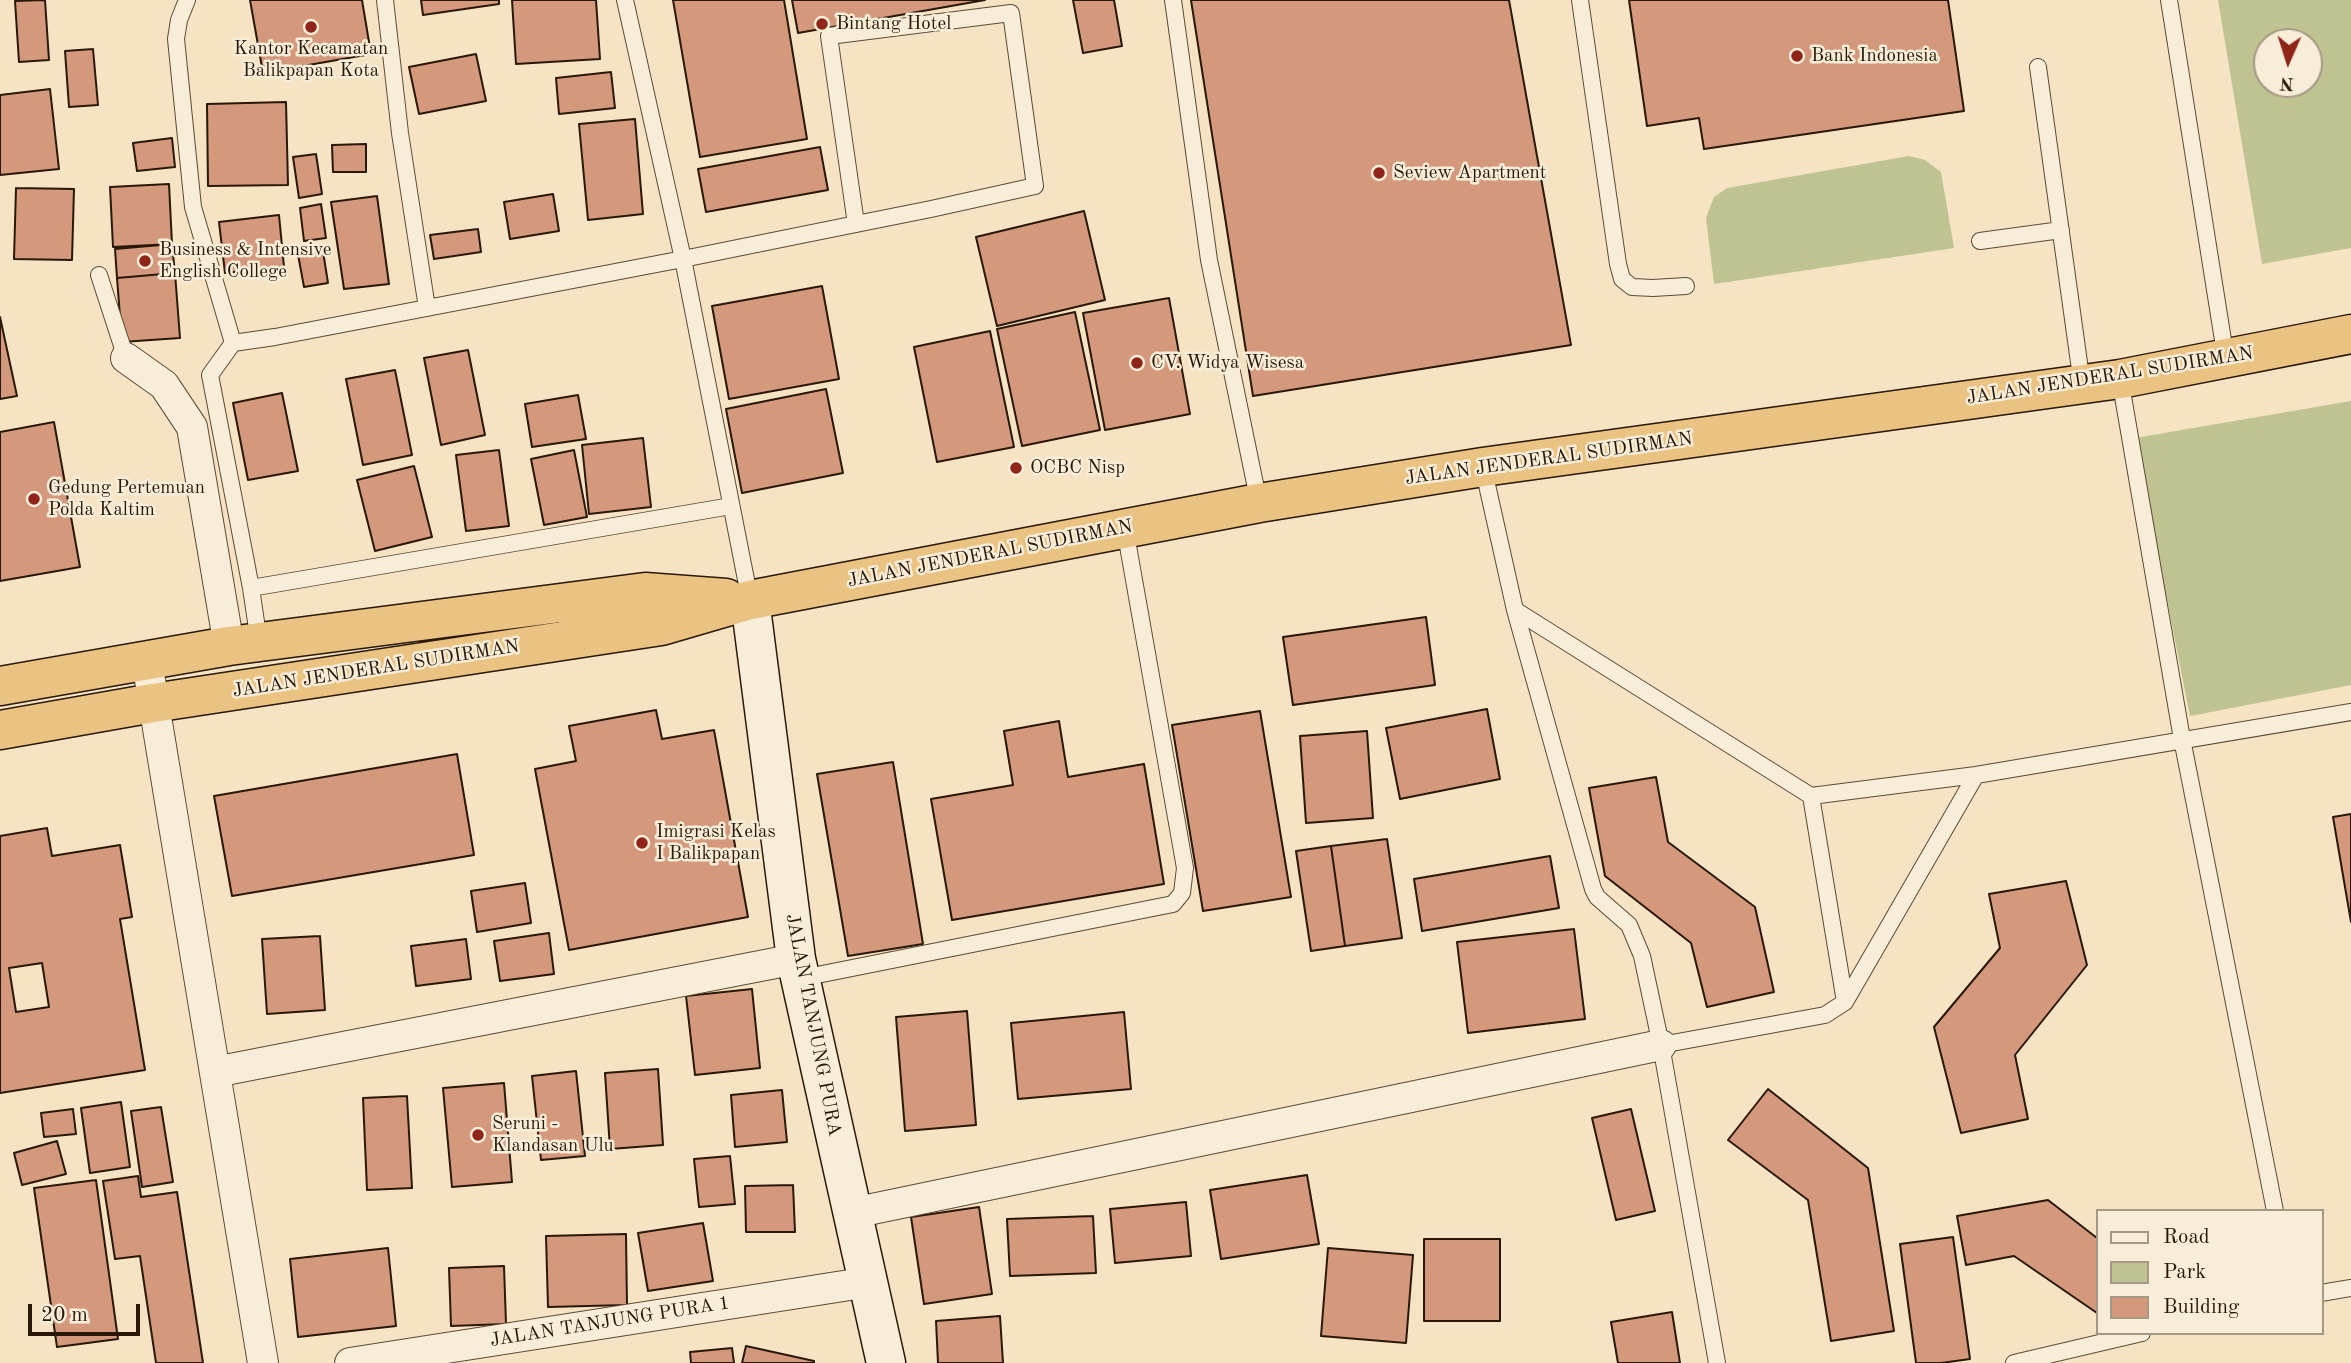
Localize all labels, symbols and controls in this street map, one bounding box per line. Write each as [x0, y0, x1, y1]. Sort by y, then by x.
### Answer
place label: Bintang Hotel [836, 13, 951, 35]
marker: Bintang Hotel [814, 16, 830, 32]
marker: Kantor Kecamatan Balikpapan Kota [303, 19, 319, 35]
north arrow [2253, 28, 2323, 98]
place label: Kantor Kecamatan Balikpapan Kota [234, 38, 388, 82]
place label: Bank Indonesia [1811, 45, 1938, 67]
marker: Bank Indonesia [1789, 48, 1805, 64]
text: N [2279, 73, 2295, 92]
place label: Seview Apartment [1393, 162, 1546, 184]
marker: Seview Apartment [1371, 165, 1387, 181]
place label: Business & Intensive English College [159, 239, 331, 283]
marker: Business & Intensive English College [137, 253, 153, 269]
street label: JALAN JENDERAL SUDIRMAN [1965, 342, 2255, 410]
place label: CV. Widya Wisesa [1151, 352, 1304, 374]
marker: CV. Widya Wisesa [1129, 355, 1145, 371]
street label: JALAN JENDERAL SUDIRMAN [1404, 428, 1694, 490]
place label: OCBC Nisp [1030, 457, 1125, 479]
marker: OCBC Nisp [1008, 460, 1024, 476]
place label: Gedung Pertemuan Polda Kaltim [48, 477, 205, 521]
marker: Gedung Pertemuan Polda Kaltim [26, 491, 42, 507]
street label: JALAN JENDERAL SUDIRMAN [845, 515, 1135, 593]
street label: JALAN JENDERAL SUDIRMAN [231, 635, 521, 703]
place label: Imigrasi Kelas I Balikpapan [656, 821, 776, 865]
marker: Imigrasi Kelas I Balikpapan [634, 835, 650, 851]
street label: JALAN TANJUNG PURA [780, 912, 846, 1138]
place label: Seruni - Klandasan Ulu [492, 1113, 614, 1157]
marker: Seruni - Klandasan Ulu [470, 1127, 486, 1143]
legend [2096, 1209, 2323, 1335]
text: Road [2163, 1227, 2210, 1248]
text: Park [2163, 1262, 2206, 1283]
scale bar [32, 1290, 144, 1334]
street label: JALAN TANJUNG PURA 1 [488, 1292, 732, 1352]
text: Building [2163, 1297, 2239, 1318]
text: 20 m [41, 1305, 88, 1326]

